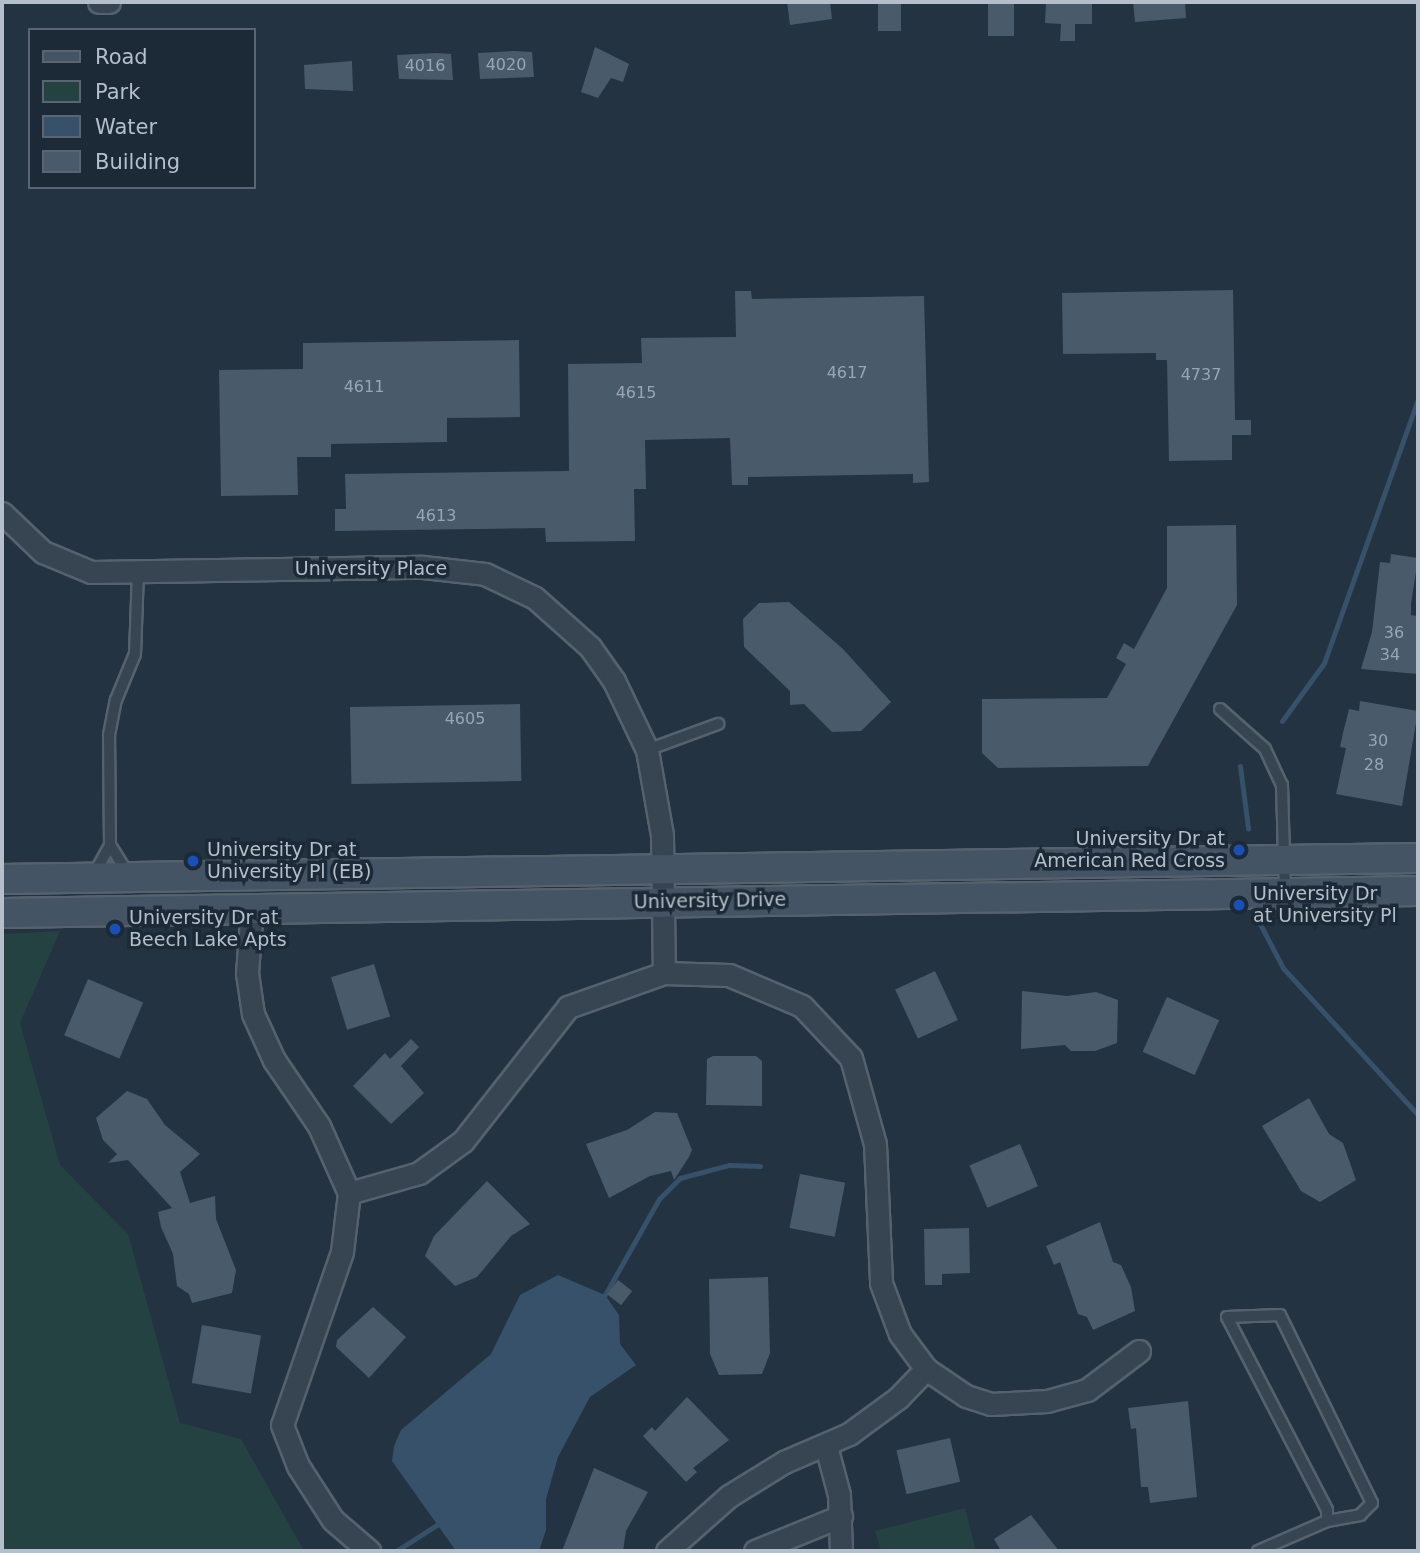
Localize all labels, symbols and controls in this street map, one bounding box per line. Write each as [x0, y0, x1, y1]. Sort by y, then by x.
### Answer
legend [28, 28, 256, 189]
text: Road [95, 45, 148, 69]
house number: 4020 [486, 55, 526, 75]
house number: 4016 [405, 56, 445, 76]
text: Park [95, 80, 140, 104]
text: Water [95, 115, 157, 139]
text: Building [95, 150, 180, 174]
house number: 4617 [827, 363, 867, 383]
house number: 4737 [1181, 365, 1221, 385]
house number: 4611 [344, 377, 384, 397]
house number: 4615 [616, 383, 656, 403]
house number: 4613 [416, 506, 456, 526]
street label: University Place [295, 558, 447, 580]
house number: 36 [1384, 623, 1404, 643]
house number: 34 [1380, 645, 1400, 665]
house number: 4605 [445, 709, 485, 729]
house number: 30 [1368, 731, 1388, 751]
house number: 28 [1364, 755, 1384, 775]
place label: University Dr at American Red Cross [1034, 828, 1225, 872]
place label: University Dr at University Pl (EB) [207, 839, 372, 883]
marker: University Dr at American Red Cross [1231, 842, 1247, 858]
marker: University Dr at University Pl (EB) [185, 853, 201, 869]
place label: University Dr at University Pl [1253, 883, 1397, 927]
street label: University Drive [634, 888, 786, 914]
marker: University Dr at University Pl [1231, 897, 1247, 913]
place label: University Dr at Beech Lake Apts [129, 907, 287, 951]
marker: University Dr at Beech Lake Apts [107, 921, 123, 937]

